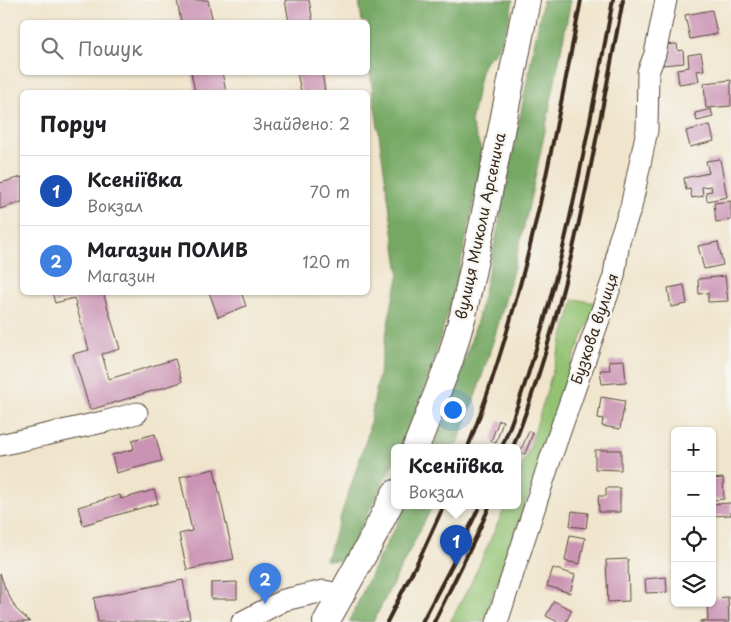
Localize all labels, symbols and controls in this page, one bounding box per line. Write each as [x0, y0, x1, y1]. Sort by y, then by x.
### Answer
search box [20, 20, 370, 75]
icon: search [38, 34, 66, 62]
text: Пошук [78, 34, 143, 62]
text: Поруч [40, 107, 107, 139]
text: Знайдено: 2 [253, 111, 350, 135]
street label: вулиця Миколи Арсенича [448, 130, 511, 321]
text: Ксеніївка [87, 165, 183, 193]
text: 1 [52, 179, 60, 203]
text: 70 m [310, 179, 350, 203]
text: Вокзал [87, 193, 143, 217]
text: Магазин ПОЛИВ [87, 235, 248, 263]
text: 2 [50, 249, 62, 273]
text: 120 m [303, 249, 350, 273]
text: Магазин [87, 263, 156, 287]
street label: Бузкова вулиця [564, 270, 623, 387]
your location [440, 397, 466, 423]
map controls [671, 427, 716, 607]
button: + [671, 427, 716, 472]
popup [391, 444, 521, 509]
text: Ксеніївка [408, 451, 504, 479]
button: − [671, 472, 716, 517]
text: Вокзал [408, 479, 464, 503]
button: locate [671, 517, 716, 562]
pin: 1 [440, 525, 472, 566]
button: layers [671, 562, 716, 607]
pin: 2 [249, 563, 281, 604]

